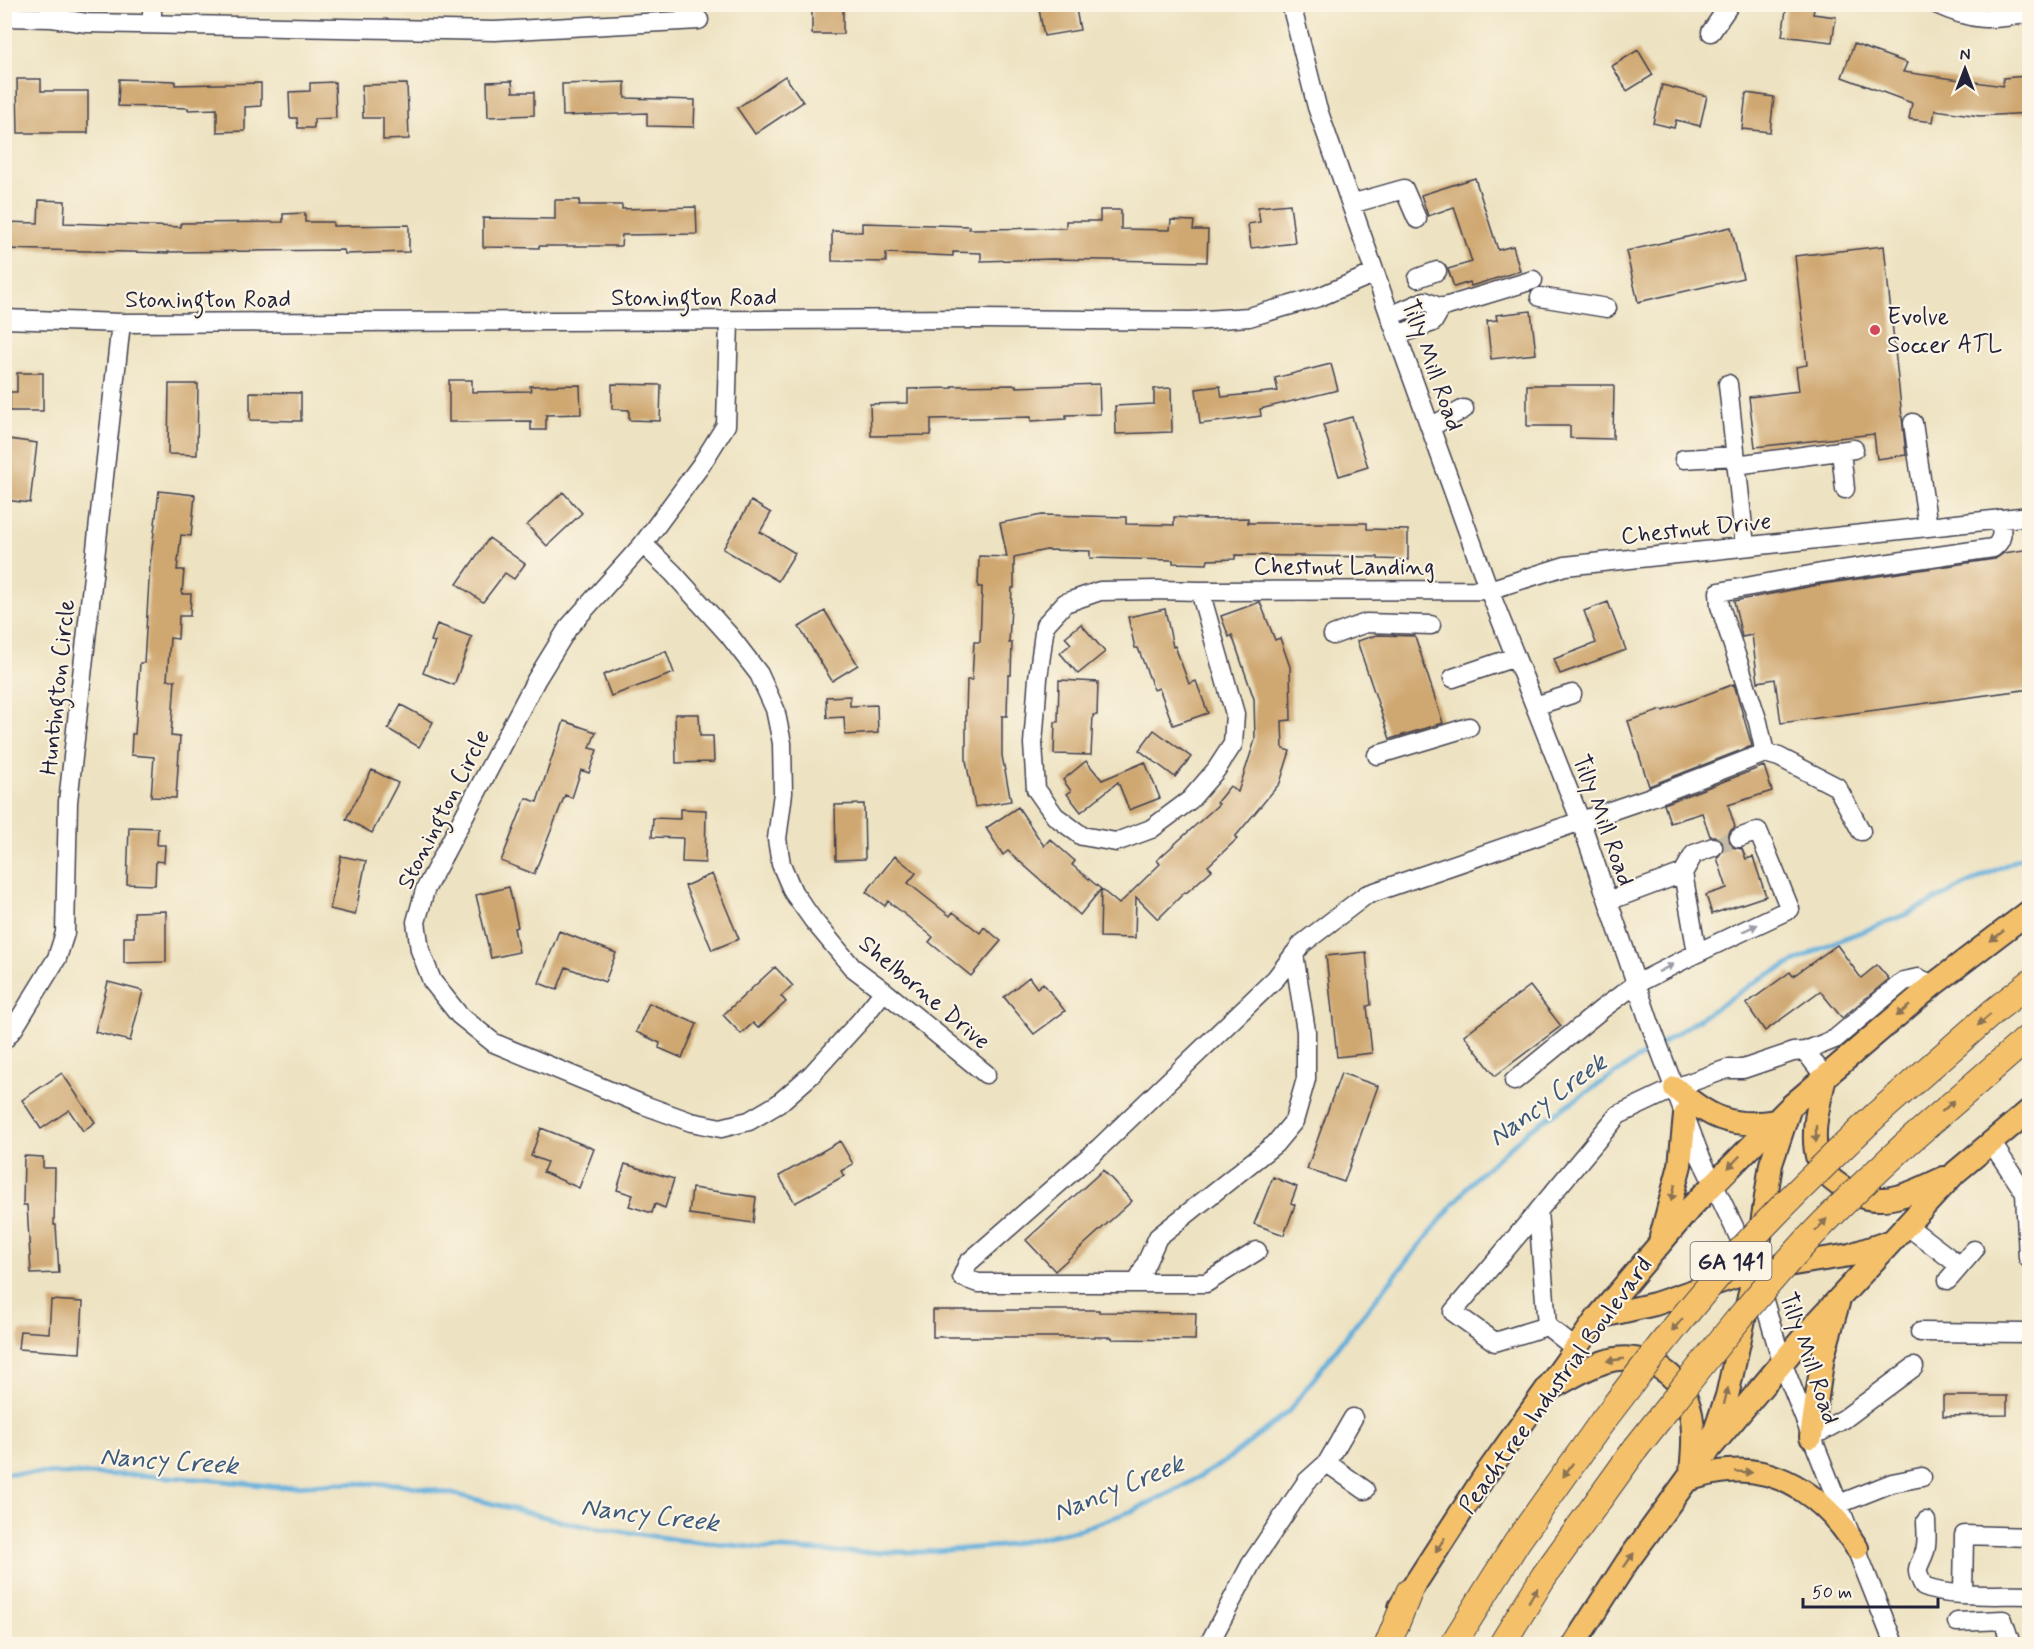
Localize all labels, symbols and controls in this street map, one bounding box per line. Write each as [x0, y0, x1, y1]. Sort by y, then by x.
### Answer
north arrow [1935, 39, 1995, 99]
text: N [1960, 45, 1970, 66]
street label: Stonington Road [611, 283, 777, 317]
street label: Stonington Road [125, 285, 291, 319]
street label: Tilly Mill Road [1393, 295, 1470, 436]
place label: Evolve Soccer ATL [1887, 302, 2003, 361]
marker: Evolve Soccer ATL [1868, 323, 1882, 337]
street label: Chestnut Drive [1619, 506, 1773, 553]
street label: Chestnut Landing [1253, 552, 1435, 583]
street label: Huntington Circle [34, 598, 86, 777]
street label: Stonington Circle [391, 725, 501, 896]
street label: Tilly Mill Road [1564, 750, 1641, 891]
one-way arrow [1741, 923, 1758, 932]
street label: Shelborne Drive [852, 929, 996, 1057]
one-way arrow [1989, 929, 2004, 941]
one-way arrow [1658, 963, 1675, 973]
one-way arrow [1896, 1004, 1911, 1017]
one-way arrow [1976, 1013, 1992, 1026]
water label: Nancy Creek [1482, 1045, 1616, 1155]
one-way arrow [1940, 1100, 1955, 1113]
one-way arrow [1811, 1125, 1821, 1144]
one-way arrow [1727, 1155, 1741, 1170]
one-way arrow [1668, 1184, 1678, 1203]
one-way arrow [1814, 1218, 1828, 1233]
road number: GA 141 [1690, 1242, 1772, 1280]
street label: Peachtree Industrial Boulevard [1452, 1251, 1660, 1521]
street label: Tilly Mill Road [1771, 1288, 1846, 1429]
one-way arrow [1671, 1317, 1684, 1333]
one-way arrow [1606, 1356, 1625, 1365]
one-way arrow [1722, 1386, 1732, 1405]
water label: Nancy Creek [99, 1440, 241, 1484]
water label: Nancy Creek [1048, 1447, 1191, 1530]
one-way arrow [1562, 1461, 1574, 1477]
one-way arrow [1735, 1467, 1754, 1476]
water label: Nancy Creek [579, 1491, 722, 1542]
one-way arrow [1435, 1537, 1446, 1553]
one-way arrow [1623, 1552, 1635, 1568]
scale bar [1803, 1571, 1938, 1609]
text: 50 m [1812, 1581, 1852, 1605]
one-way arrow [1527, 1587, 1538, 1603]

